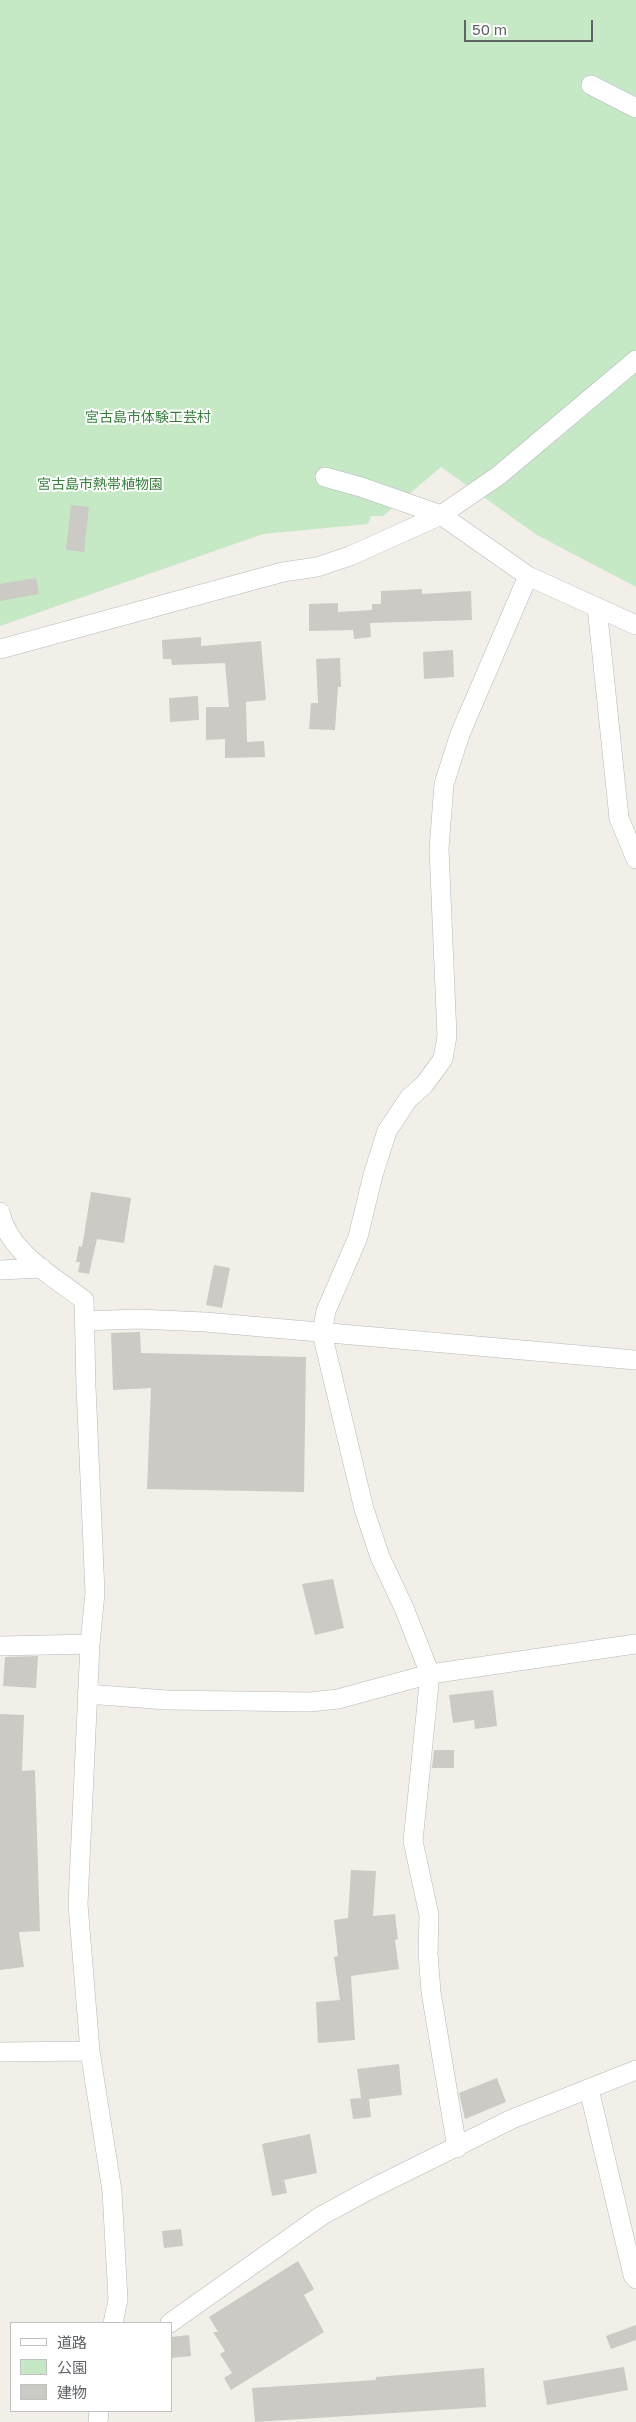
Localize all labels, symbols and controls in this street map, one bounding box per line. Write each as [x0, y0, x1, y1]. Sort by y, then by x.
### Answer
scale bar [466, 10, 595, 42]
text: 50 m [472, 20, 507, 38]
park label: 宮古島市体験工芸村 [85, 410, 211, 426]
park label: 宮古島市熱帯植物園 [37, 477, 163, 493]
legend [10, 2322, 172, 2412]
text: 道路 [57, 2333, 87, 2351]
text: 公園 [57, 2358, 87, 2376]
text: 建物 [57, 2383, 87, 2401]

